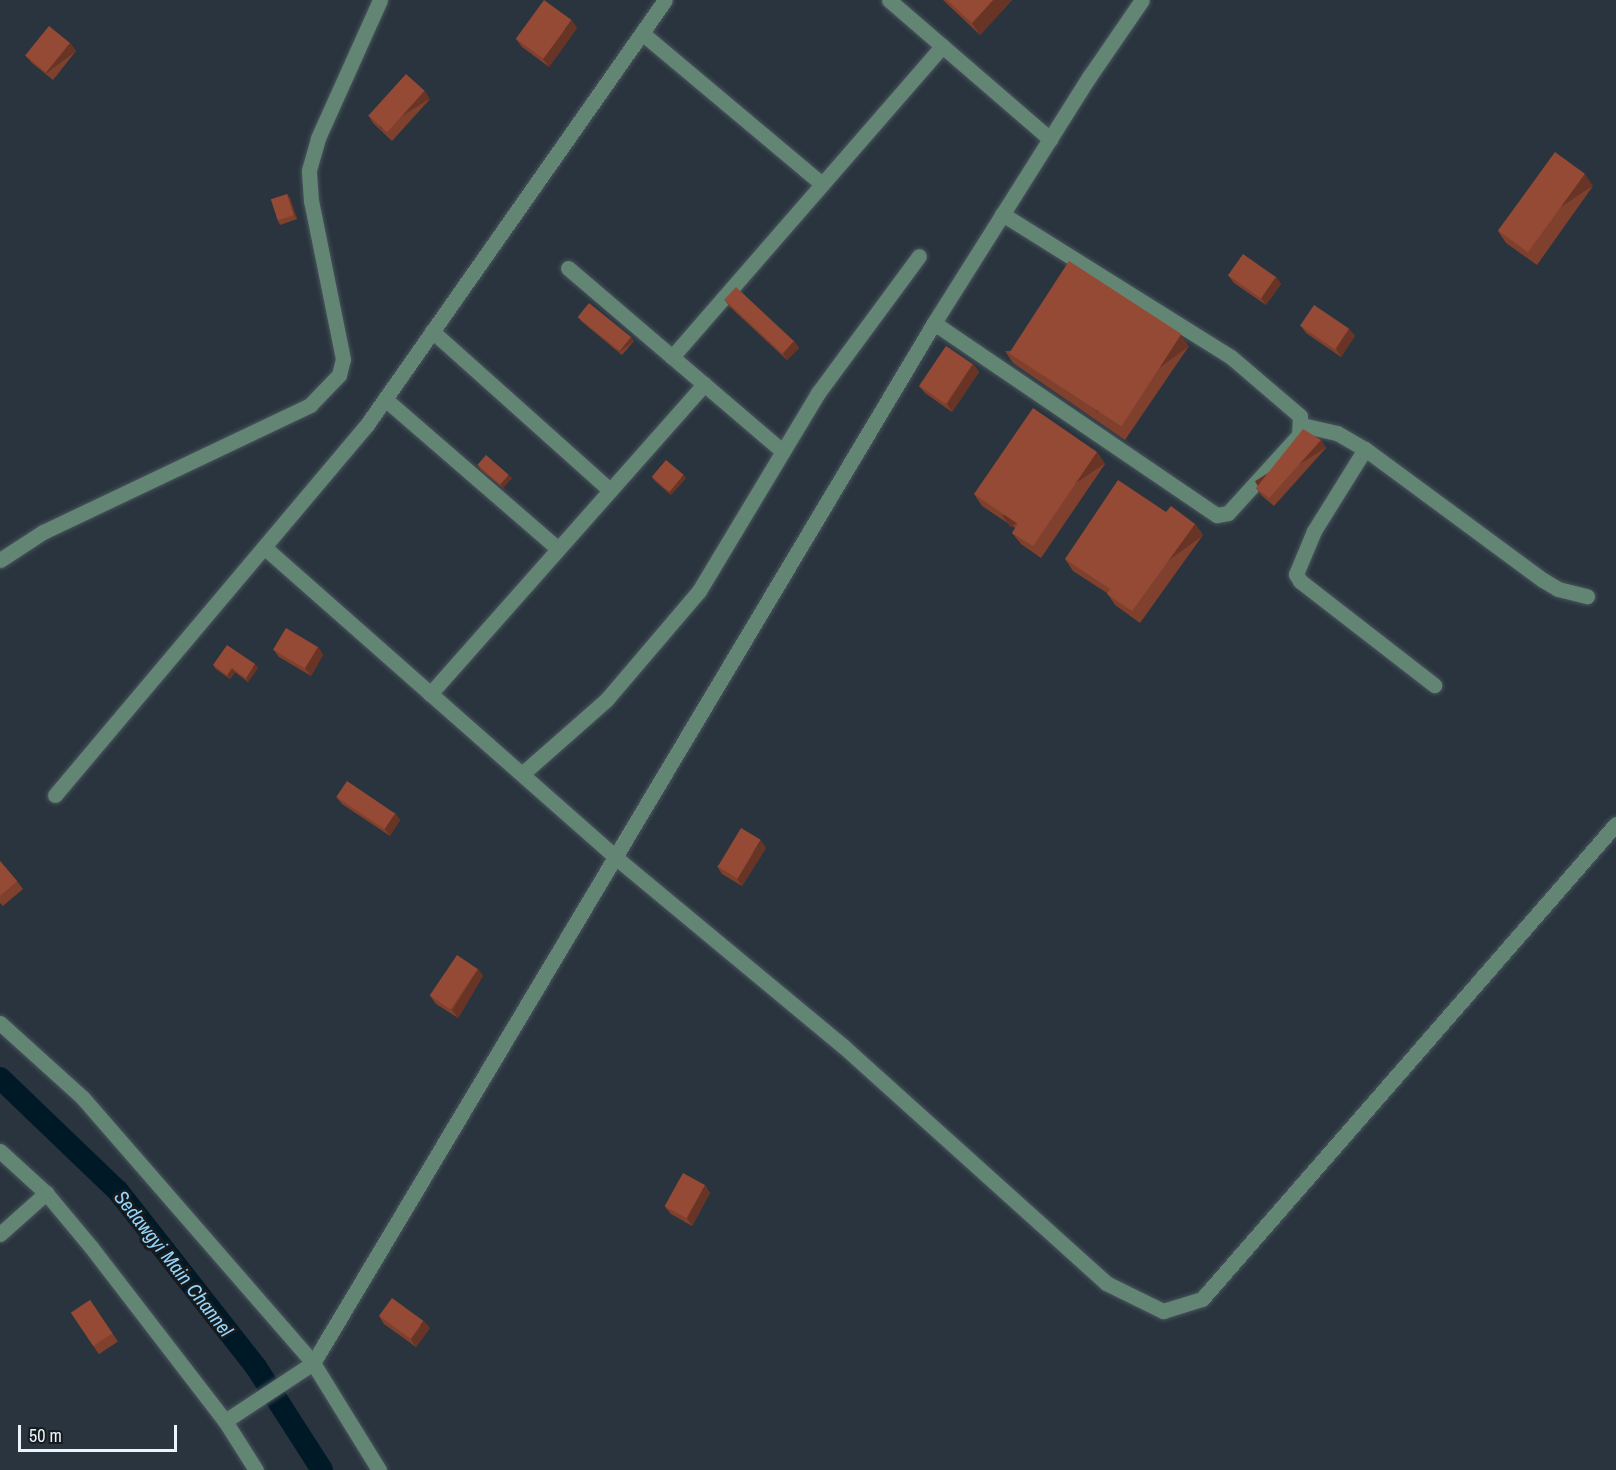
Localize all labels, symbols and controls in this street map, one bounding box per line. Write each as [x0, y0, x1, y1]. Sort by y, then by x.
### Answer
water label: Sedawgyi Main Channel [110, 1185, 238, 1341]
scale bar [21, 1413, 180, 1451]
text: 50 m [29, 1423, 62, 1448]

